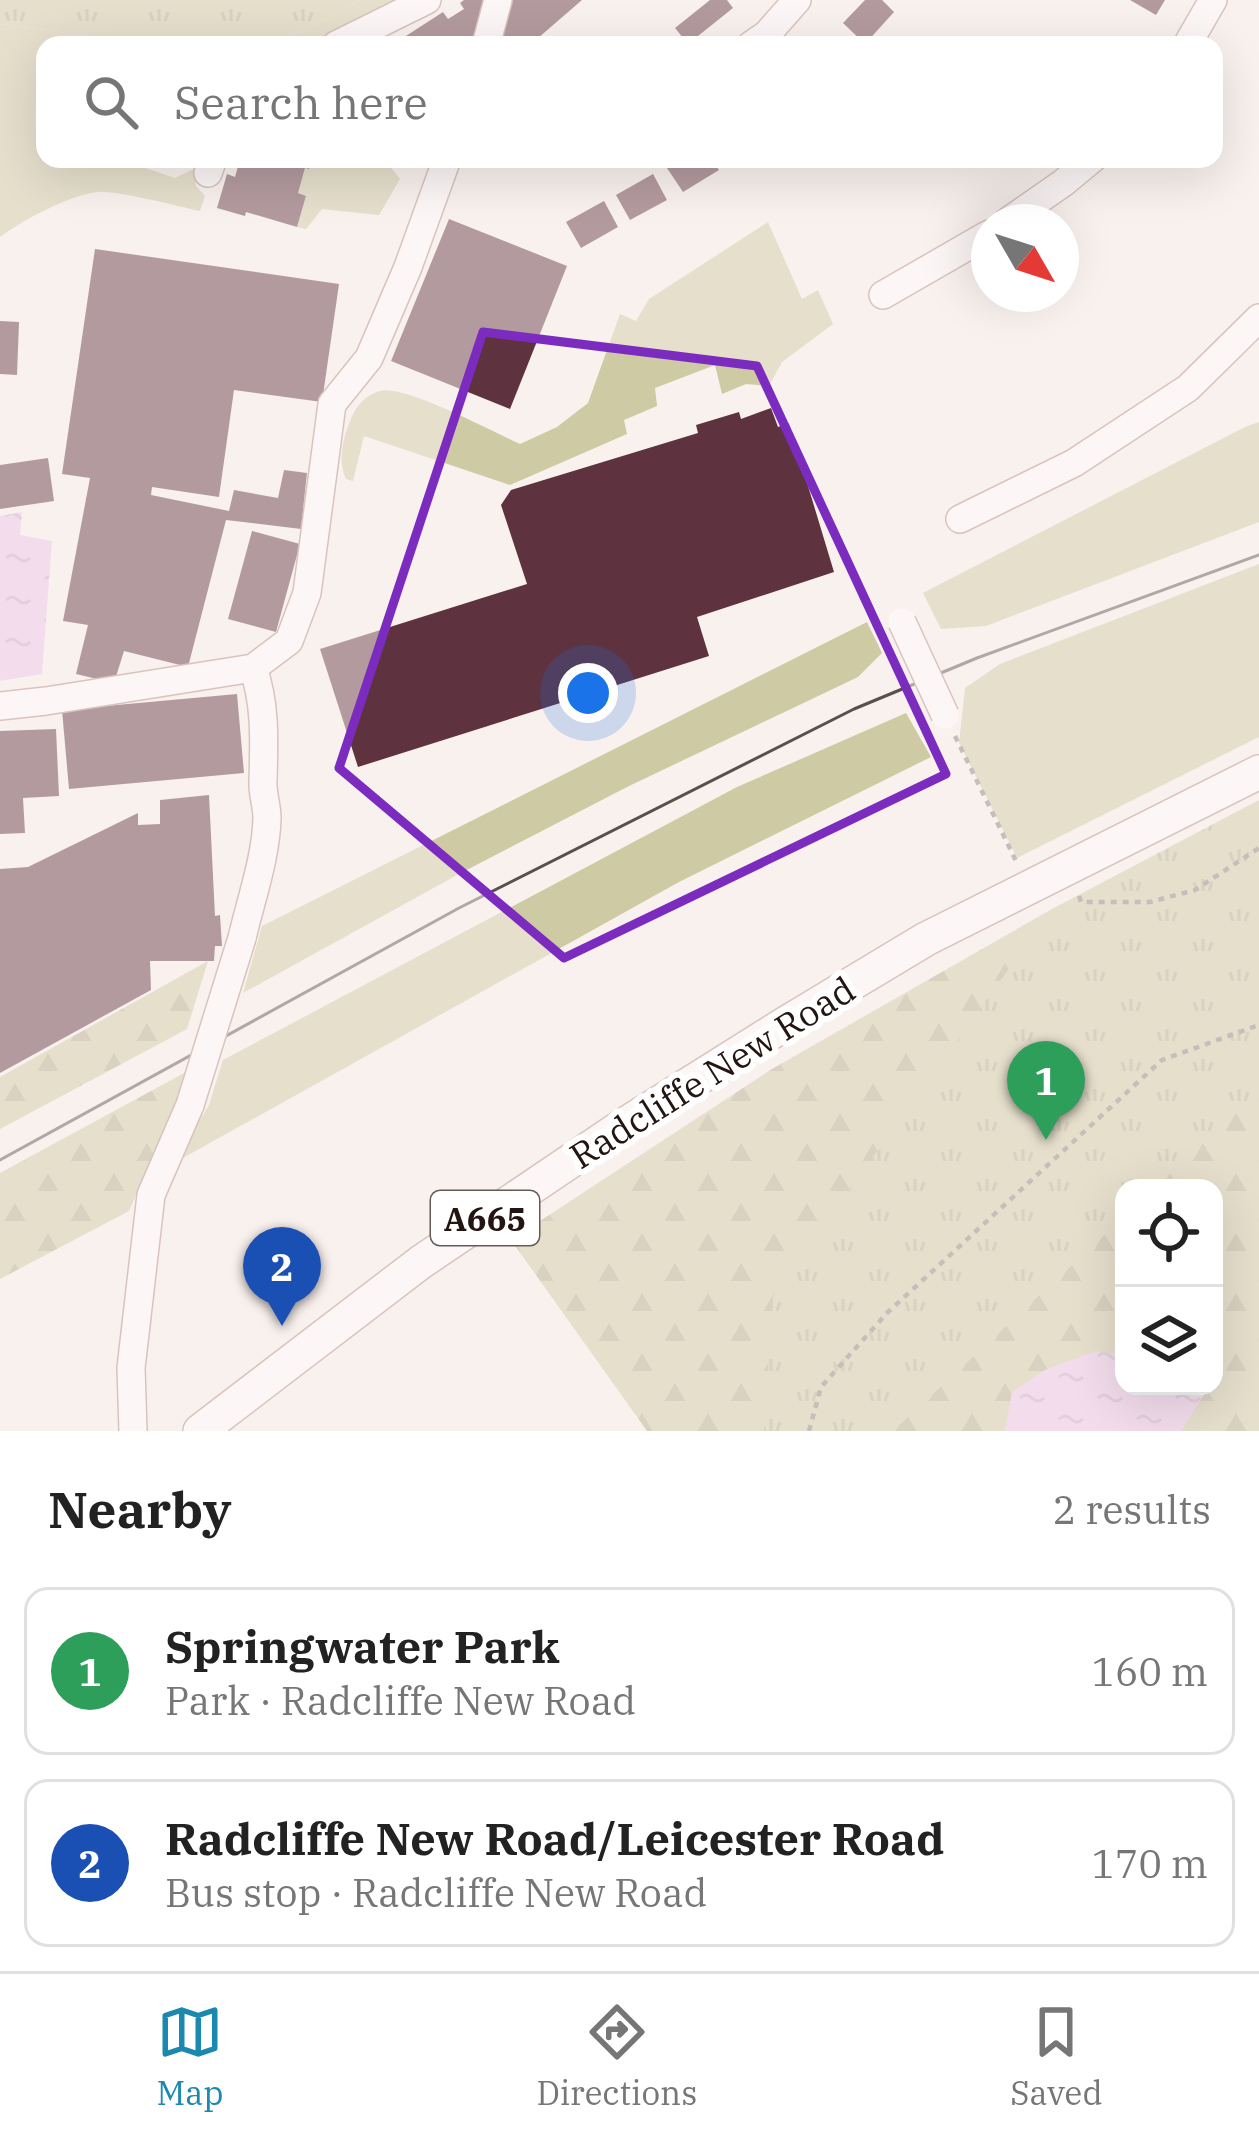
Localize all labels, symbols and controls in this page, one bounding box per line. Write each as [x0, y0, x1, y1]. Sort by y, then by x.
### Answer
search box [36, 36, 1223, 168]
icon: search [78, 69, 144, 135]
text: Search here [174, 73, 428, 131]
north arrow [971, 204, 1079, 312]
your location [558, 663, 618, 723]
street label: Radcliffe New Road [561, 965, 863, 1179]
pin: 1 [1007, 1041, 1085, 1140]
map controls [1115, 1179, 1223, 1395]
button: locate [1115, 1179, 1223, 1287]
road number: A665 [431, 1191, 539, 1245]
pin: 2 [243, 1227, 321, 1326]
button: layers [1115, 1287, 1223, 1395]
text: Nearby [48, 1476, 232, 1542]
text: 2 results [1053, 1484, 1211, 1535]
text: Springwater Park [165, 1617, 560, 1675]
text: 1 [78, 1646, 102, 1697]
text: 160 m [1092, 1646, 1208, 1697]
text: Park · Radcliffe New Road [165, 1675, 636, 1726]
text: Radcliffe New Road/Leicester Road [165, 1809, 944, 1867]
text: 2 [78, 1838, 102, 1889]
text: 170 m [1092, 1838, 1208, 1889]
text: Bus stop · Radcliffe New Road [165, 1867, 707, 1918]
tab: Map [156, 1999, 223, 2114]
tab: Directions [536, 1999, 697, 2114]
tab: Saved [1010, 1999, 1103, 2114]

